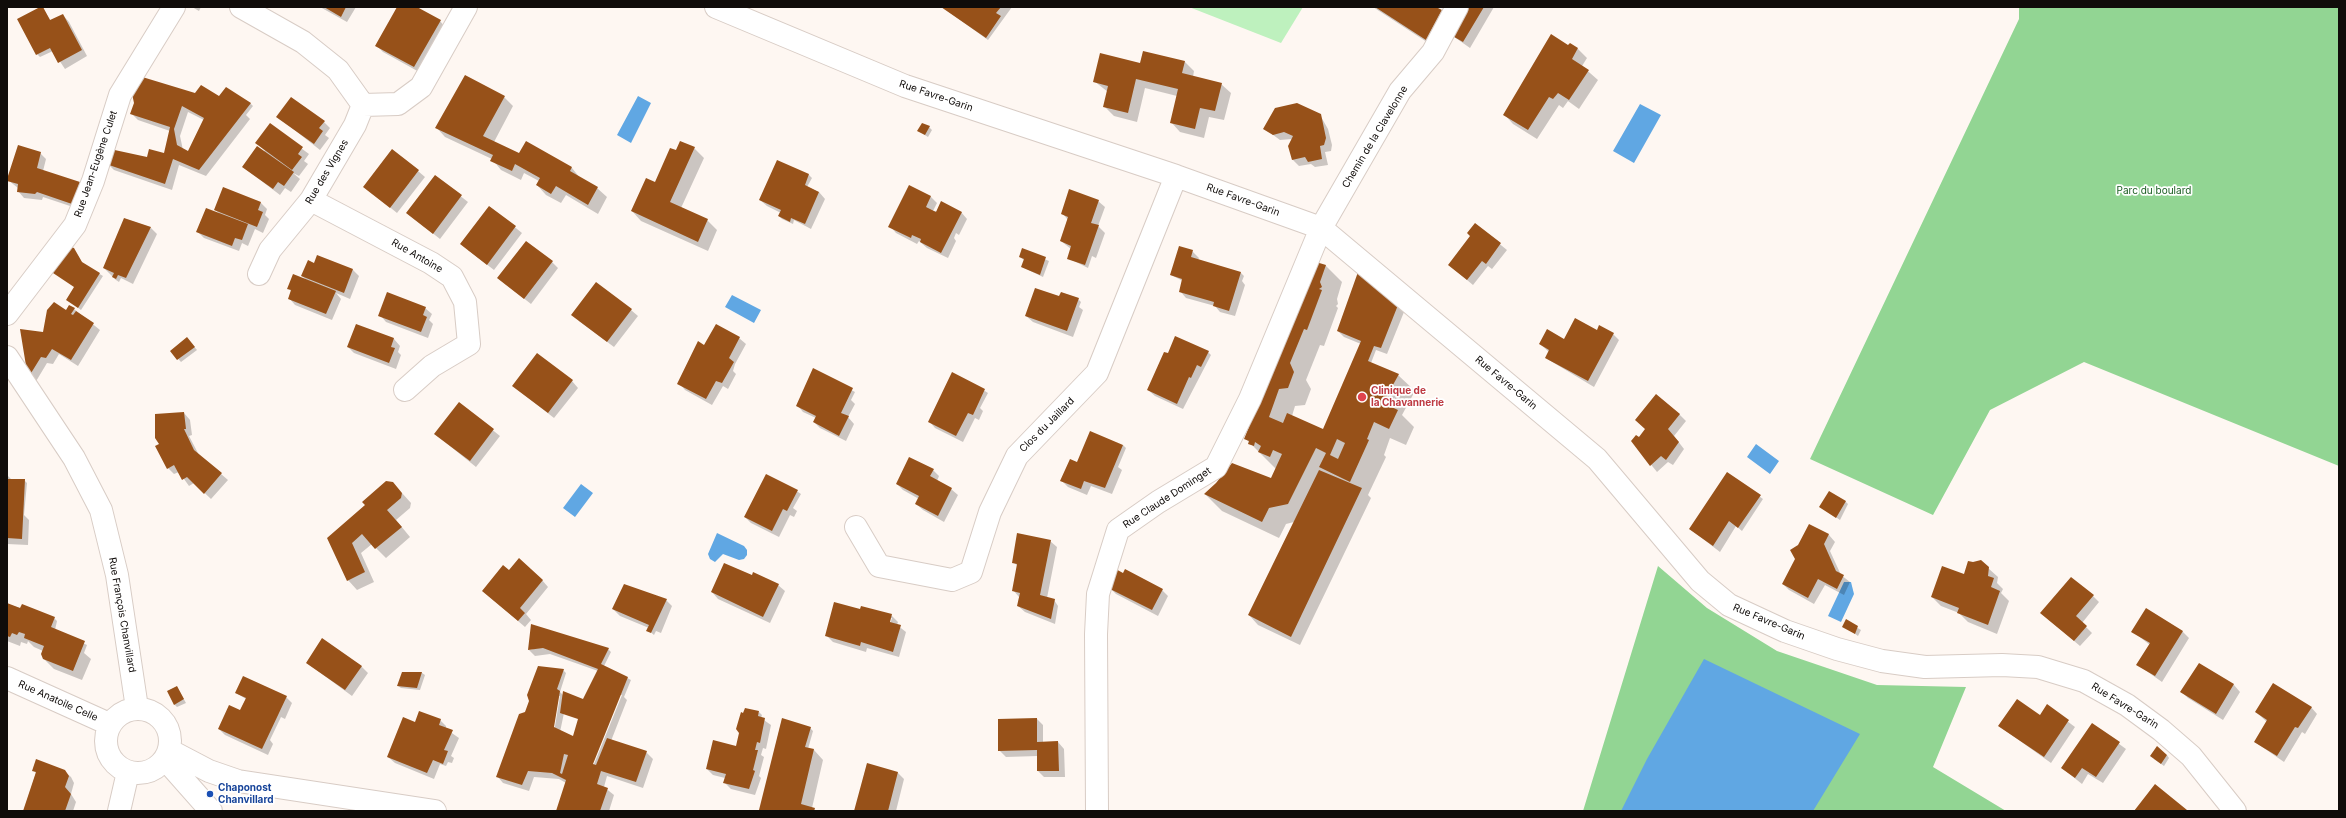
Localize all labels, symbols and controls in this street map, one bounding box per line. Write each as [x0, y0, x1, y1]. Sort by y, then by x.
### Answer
street label: Rue Favre-Garin [898, 78, 974, 114]
street label: Chemin de la Clavelonne [1340, 84, 1410, 190]
street label: Rue Jean-Eugène Culet [72, 109, 120, 219]
street label: Rue des Vignes [303, 137, 351, 207]
street label: Rue Favre-Garin [1205, 181, 1281, 219]
park label: Parc du boulard [2117, 185, 2191, 197]
street label: Rue Antoine [389, 237, 445, 275]
street label: Rue Favre-Garin [1473, 354, 1539, 412]
place label: Clinique de la Chavannerie [1371, 385, 1444, 408]
marker: Clinique de la Chavannerie [1356, 391, 1368, 403]
street label: Clos du Jaillard [1017, 395, 1077, 455]
street label: Rue Claude Dominget [1121, 465, 1213, 531]
street label: Rue François Chanvillard [106, 556, 138, 674]
street label: Rue Favre-Garin [1731, 601, 1807, 643]
street label: Rue Anatoile Celle [16, 678, 100, 724]
street label: Rue Favre-Garin [2089, 680, 2161, 732]
place label: Chaponost Chanvillard [218, 782, 274, 806]
marker: Chaponost Chanvillard [205, 789, 215, 799]

